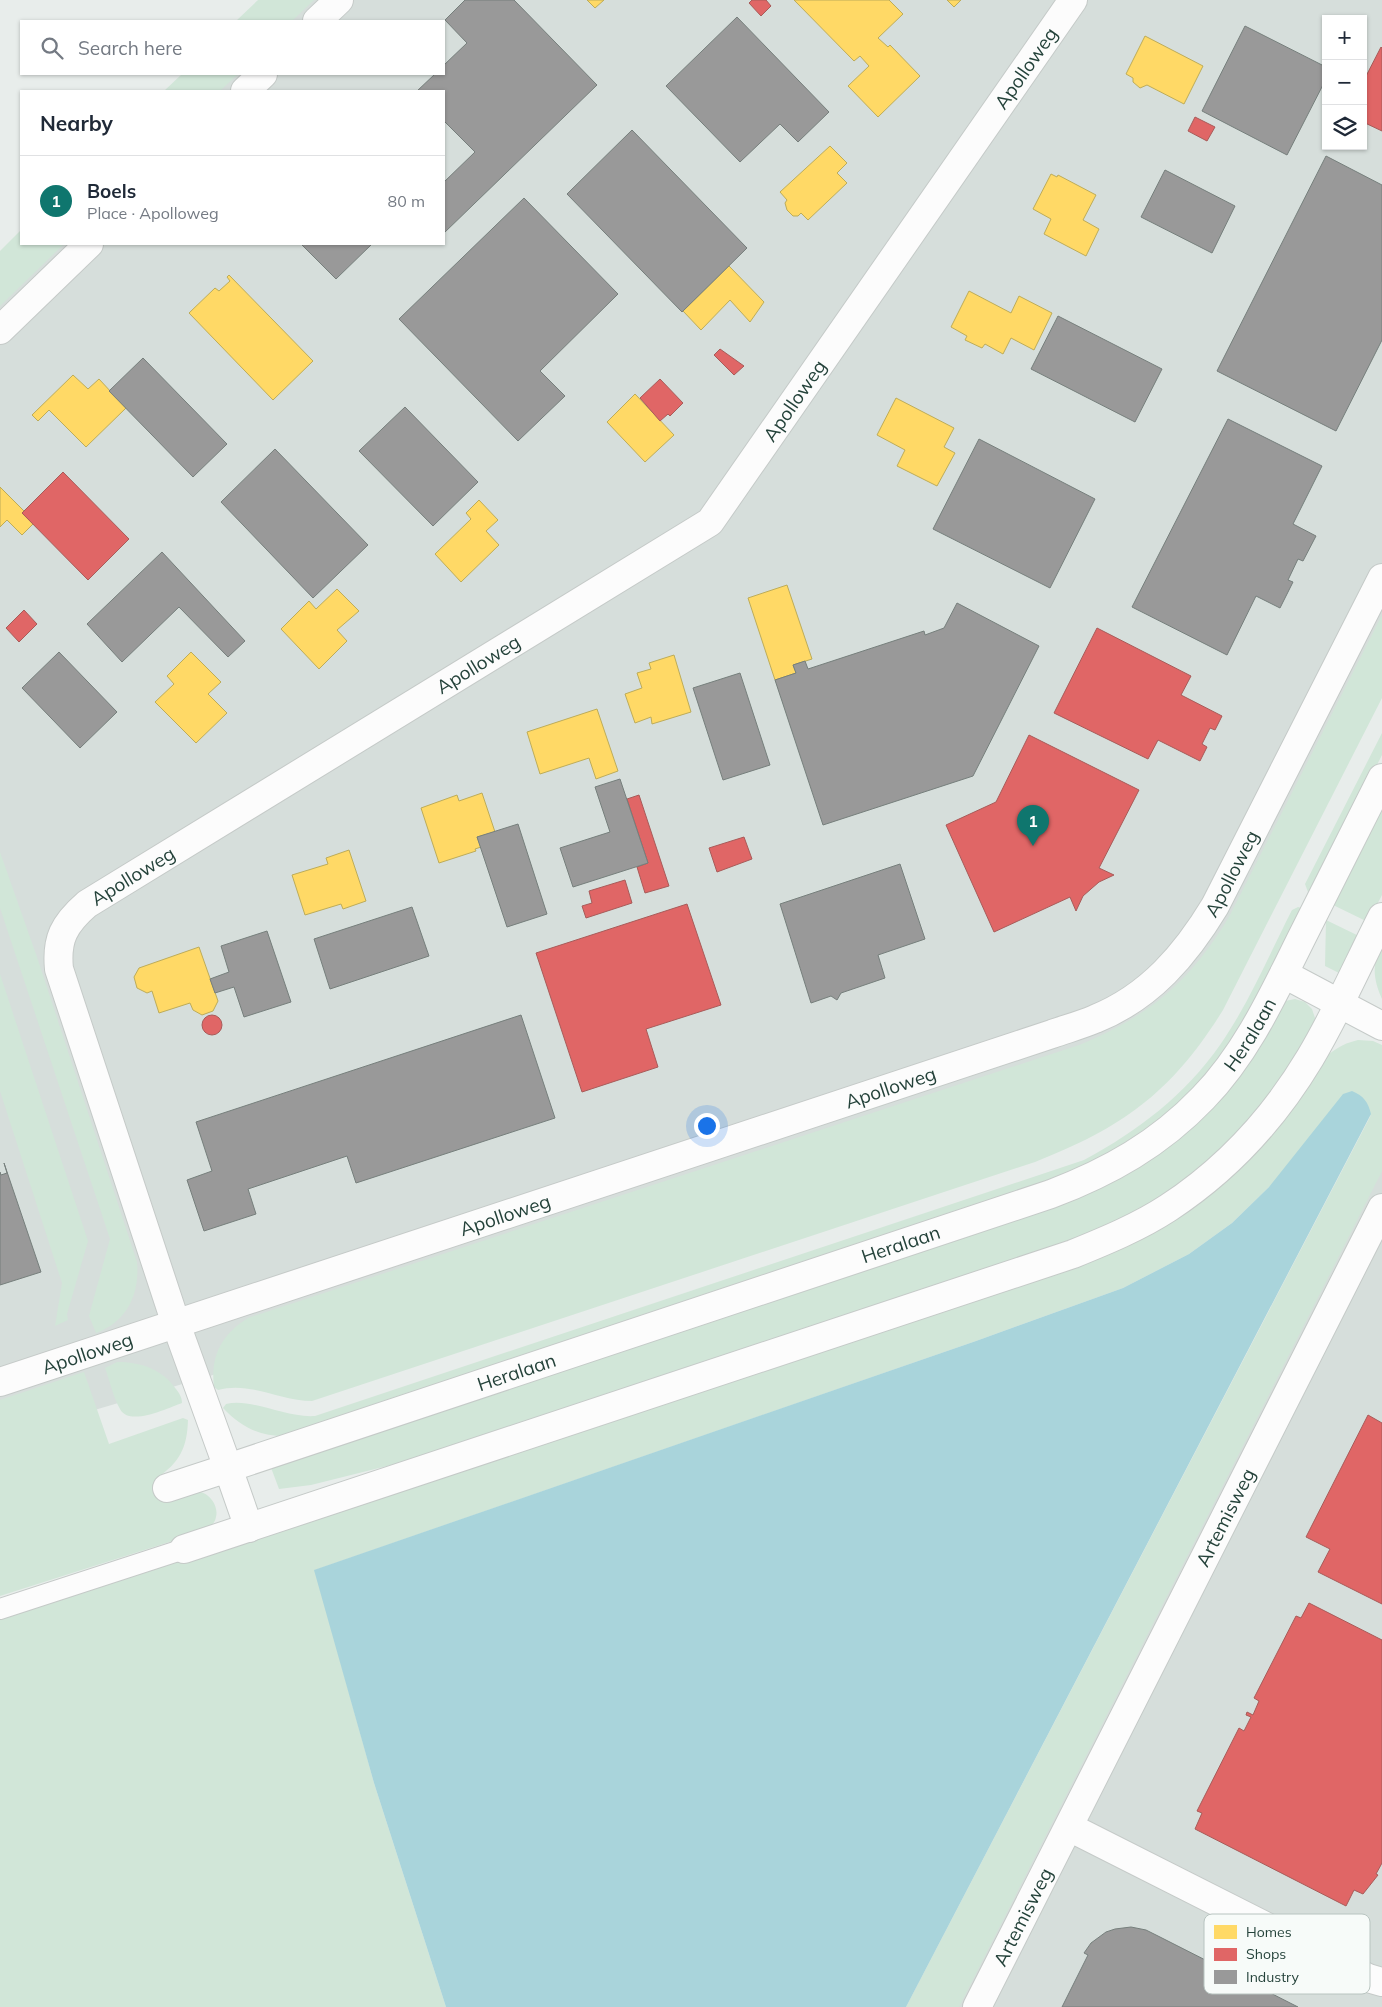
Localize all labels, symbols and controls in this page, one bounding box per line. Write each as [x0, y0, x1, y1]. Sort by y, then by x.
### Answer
map controls [1322, 15, 1367, 150]
button: + [1322, 15, 1367, 60]
search box [20, 20, 445, 75]
street label: Apolloweg [989, 23, 1062, 114]
icon: search [38, 34, 66, 62]
text: Search here [78, 36, 182, 60]
button: − [1322, 60, 1367, 105]
button: layers [1322, 105, 1367, 150]
text: Nearby [40, 110, 113, 136]
text: Boels [87, 179, 136, 203]
text: 1 [51, 191, 61, 211]
text: 80 m [388, 191, 425, 211]
text: Place · Apolloweg [87, 203, 219, 223]
street label: Apolloweg [758, 355, 831, 446]
street label: Apolloweg [432, 629, 524, 699]
pin: 1 [1017, 805, 1049, 846]
street label: Apolloweg [1199, 826, 1264, 921]
street label: Apolloweg [86, 841, 179, 911]
street label: Heralaan [1218, 994, 1281, 1076]
street label: Apolloweg [842, 1061, 939, 1114]
your location [694, 1113, 720, 1139]
street label: Apolloweg [457, 1189, 554, 1241]
street label: Heralaan [858, 1220, 943, 1268]
street label: Apolloweg [39, 1327, 136, 1379]
street label: Heralaan [474, 1348, 559, 1396]
street label: Artemisweg [1190, 1464, 1260, 1570]
street label: Artemisweg [988, 1864, 1058, 1970]
legend [1204, 1914, 1370, 1994]
text: Homes [1246, 1923, 1292, 1941]
text: Shops [1246, 1945, 1286, 1963]
text: Industry [1246, 1968, 1300, 1986]

